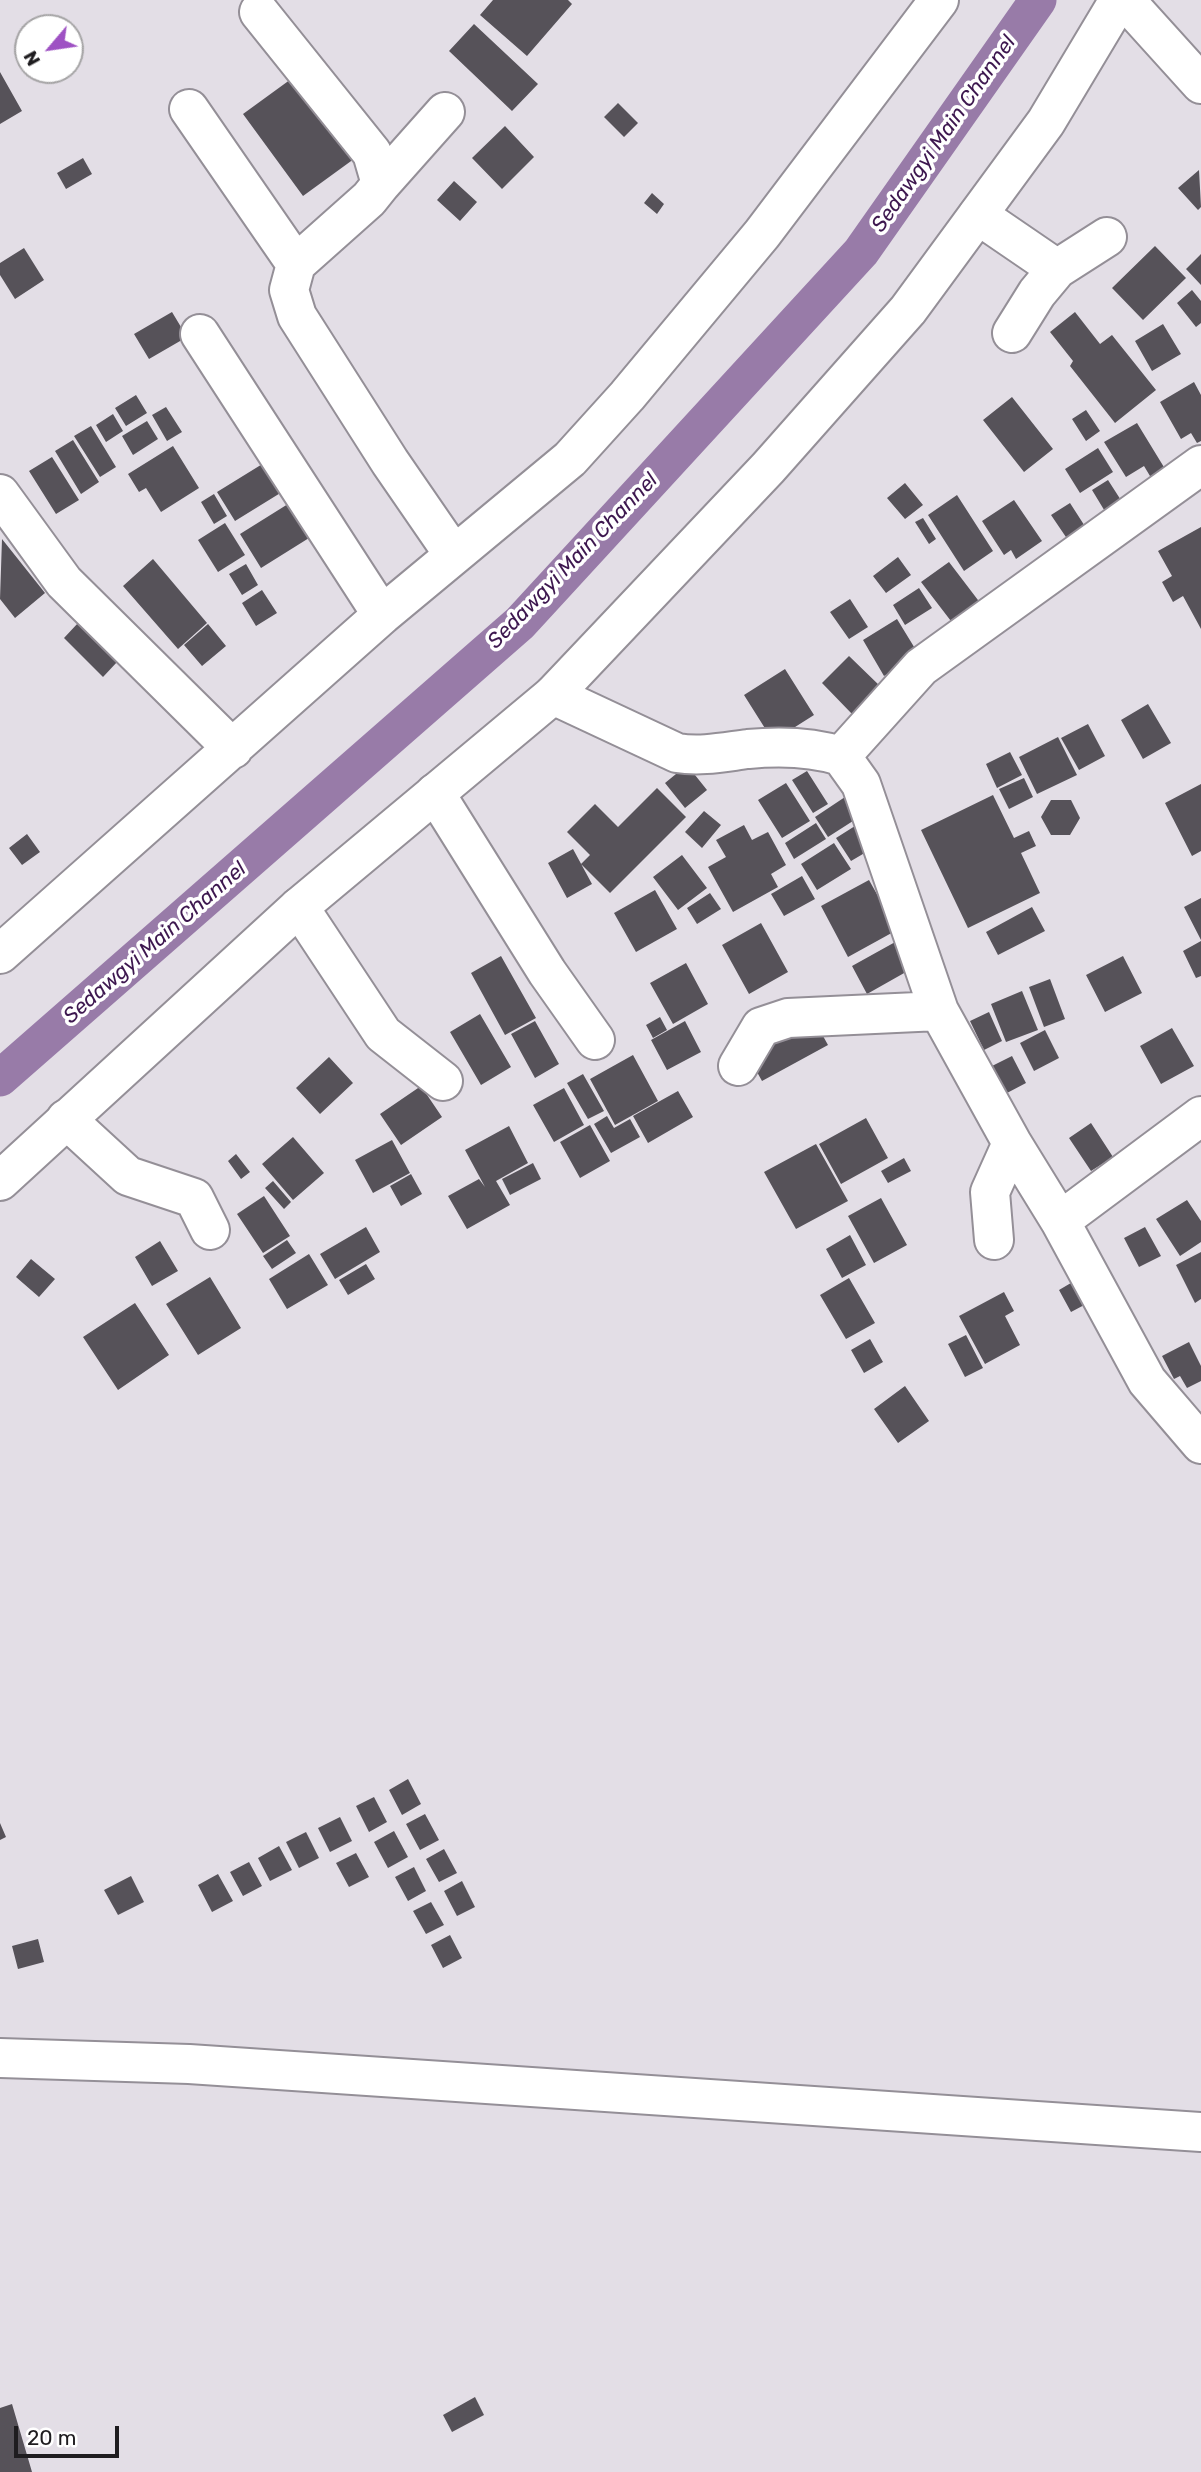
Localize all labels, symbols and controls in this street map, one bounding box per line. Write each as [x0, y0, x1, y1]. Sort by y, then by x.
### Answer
north arrow [14, 14, 84, 84]
water label: Sedawgyi Main Channel [867, 31, 1021, 237]
text: N [19, 47, 45, 70]
water label: Sedawgyi Main Channel [483, 468, 663, 654]
water label: Sedawgyi Main Channel [58, 857, 252, 1029]
scale bar [18, 2412, 122, 2456]
text: 20 m [27, 2425, 76, 2450]

